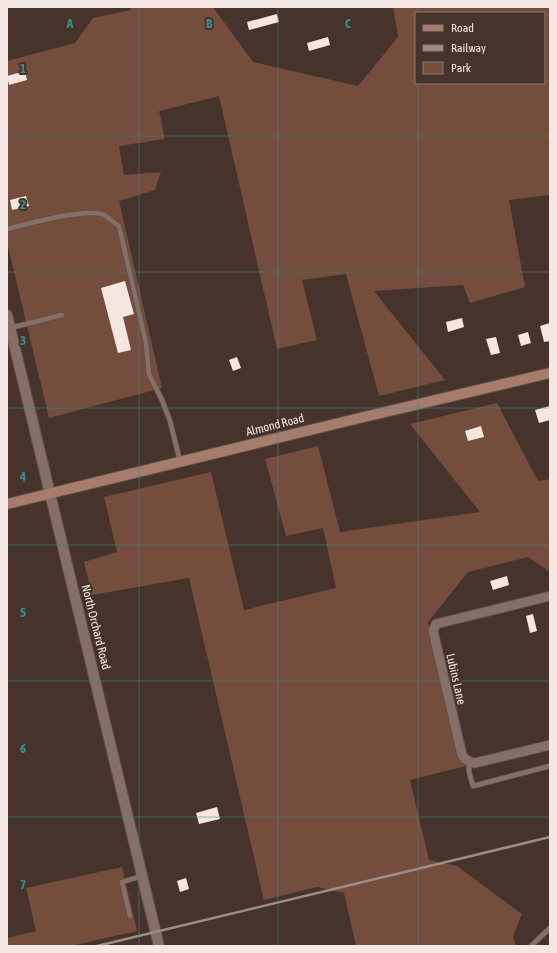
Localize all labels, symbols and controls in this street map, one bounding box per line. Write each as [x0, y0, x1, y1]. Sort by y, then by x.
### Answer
legend [415, 12, 545, 84]
text: A [66, 16, 74, 31]
text: B [206, 16, 213, 31]
text: C [345, 16, 351, 31]
text: Road [451, 21, 474, 35]
text: Railway [451, 41, 486, 55]
text: 1 [20, 61, 26, 76]
text: Park [451, 61, 472, 75]
text: 2 [20, 197, 26, 212]
text: 3 [20, 333, 26, 348]
street label: Almond Road [244, 411, 306, 439]
text: 4 [19, 469, 26, 484]
street label: North Orchard Road [79, 583, 113, 671]
text: 5 [20, 605, 26, 620]
street label: Lubins Lane [443, 652, 469, 706]
text: 6 [20, 741, 26, 756]
text: 7 [20, 877, 26, 892]

